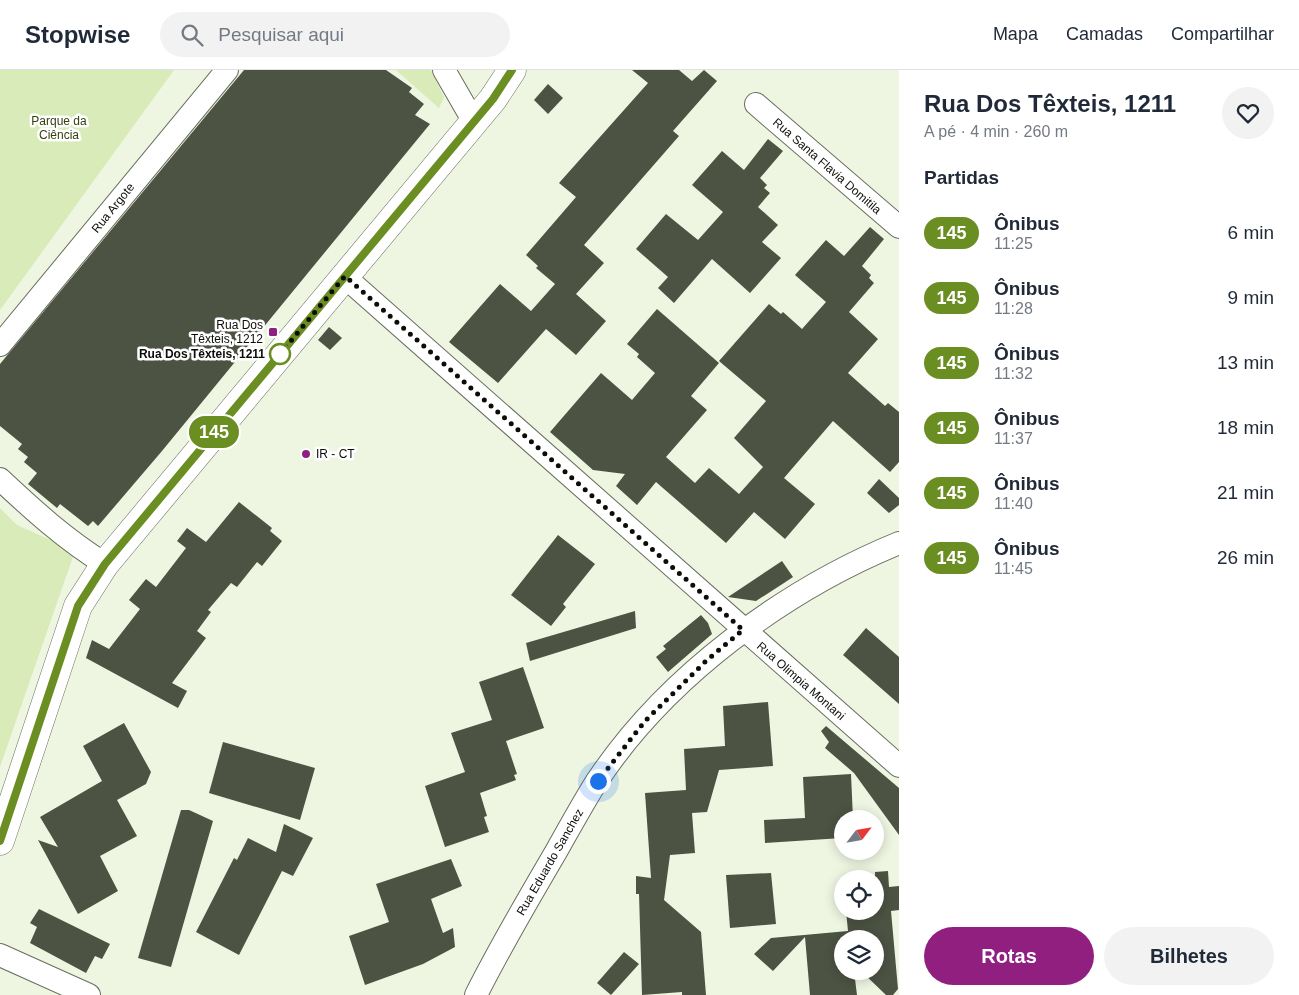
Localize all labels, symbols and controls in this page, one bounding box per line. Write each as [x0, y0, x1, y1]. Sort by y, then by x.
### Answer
search box [160, 12, 510, 57]
text: Stopwise [25, 21, 130, 48]
icon: search [178, 21, 206, 49]
text: Pesquisar aqui [218, 24, 344, 45]
text: Mapa [993, 24, 1038, 44]
text: Camadas [1066, 24, 1143, 44]
text: Compartilhar [1171, 24, 1274, 44]
button: heart [1222, 87, 1274, 139]
text: Rua Dos Têxteis, 1211 [924, 90, 1176, 117]
park label: Parque da Ciência [31, 114, 87, 142]
street label: Rua Santa Flavia Domitila [770, 115, 884, 217]
text: A pé · 4 min · 260 m [924, 123, 1068, 140]
text: Partidas [924, 167, 999, 188]
street label: Rua Argote [89, 180, 138, 236]
text: Ônibus [994, 213, 1059, 234]
text: 6 min [1228, 222, 1274, 243]
text: 145 [936, 223, 967, 243]
text: 11:25 [994, 235, 1033, 252]
text: Ônibus [994, 278, 1059, 299]
text: 9 min [1228, 287, 1274, 308]
text: 145 [936, 288, 967, 308]
text: 11:28 [994, 300, 1033, 317]
place label: Rua Dos Têxteis, 1212 [191, 318, 263, 346]
marker: Rua Dos Têxteis, 1212 [267, 326, 279, 338]
marker: Rua Dos Têxteis, 1211 [269, 343, 291, 365]
text: Ônibus [994, 343, 1059, 364]
place label: Rua Dos Têxteis, 1211 [139, 347, 265, 361]
text: 13 min [1217, 352, 1274, 373]
text: 145 [936, 353, 967, 373]
text: 11:32 [994, 365, 1033, 382]
text: Ônibus [994, 408, 1059, 429]
line badge: 145 [185, 416, 243, 448]
text: 18 min [1217, 417, 1274, 438]
text: 145 [936, 418, 967, 438]
text: 145 [199, 422, 229, 442]
text: 11:37 [994, 430, 1033, 447]
place label: IR - CT [316, 447, 355, 461]
marker: IR - CT [300, 448, 312, 460]
text: Ônibus [994, 473, 1059, 494]
text: 21 min [1217, 482, 1274, 503]
text: 145 [936, 483, 967, 503]
text: 11:40 [994, 495, 1033, 512]
text: Ônibus [994, 538, 1059, 559]
text: 26 min [1217, 547, 1274, 568]
text: 145 [936, 548, 967, 568]
text: 11:45 [994, 560, 1033, 577]
street label: Rua Olimpia Montani [754, 639, 848, 723]
your location [586, 769, 611, 794]
street label: Rua Eduardo Sanchez [514, 806, 586, 918]
north arrow [834, 810, 884, 860]
map controls [834, 810, 884, 980]
button: locate [834, 870, 884, 920]
button: Rotas [924, 927, 1094, 985]
button: Bilhetes [1104, 927, 1274, 985]
button: layers [834, 930, 884, 980]

